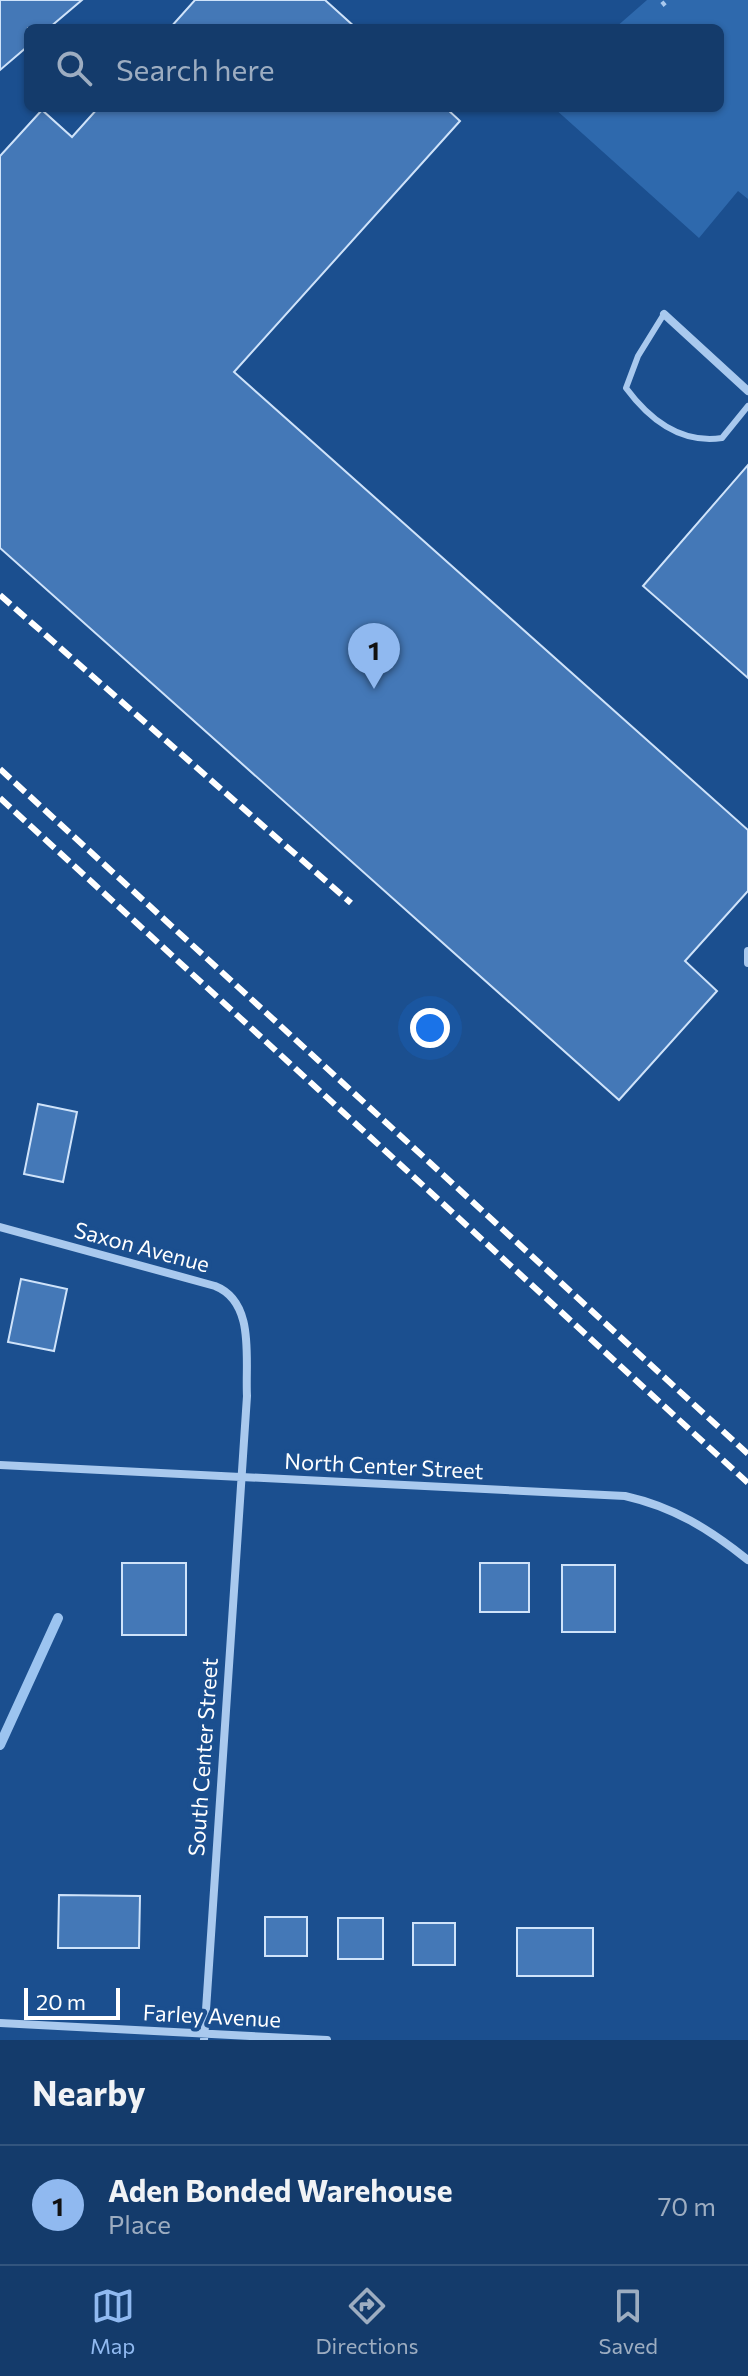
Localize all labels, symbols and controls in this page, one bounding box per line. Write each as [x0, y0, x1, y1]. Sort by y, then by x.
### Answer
search box [24, 24, 724, 112]
icon: search [52, 46, 96, 90]
text: Search here [116, 50, 275, 87]
pin: 1 [348, 623, 400, 689]
your location [410, 1008, 450, 1048]
street label: Saxon Avenue [72, 1215, 213, 1278]
street label: North Center Street [284, 1447, 484, 1484]
street label: South Center Street [182, 1657, 223, 1857]
scale bar [24, 1984, 120, 2020]
text: 20 m [36, 1988, 86, 2015]
street label: Farley Avenue [142, 1998, 282, 2033]
text: Nearby [32, 2071, 146, 2113]
text: Aden Bonded Warehouse [108, 2171, 452, 2208]
text: 1 [52, 2190, 64, 2221]
text: 70 m [658, 2190, 716, 2221]
text: Place [108, 2208, 171, 2239]
tab: Map [90, 2284, 135, 2359]
tab: Directions [315, 2284, 419, 2359]
tab: Saved [599, 2284, 658, 2359]

